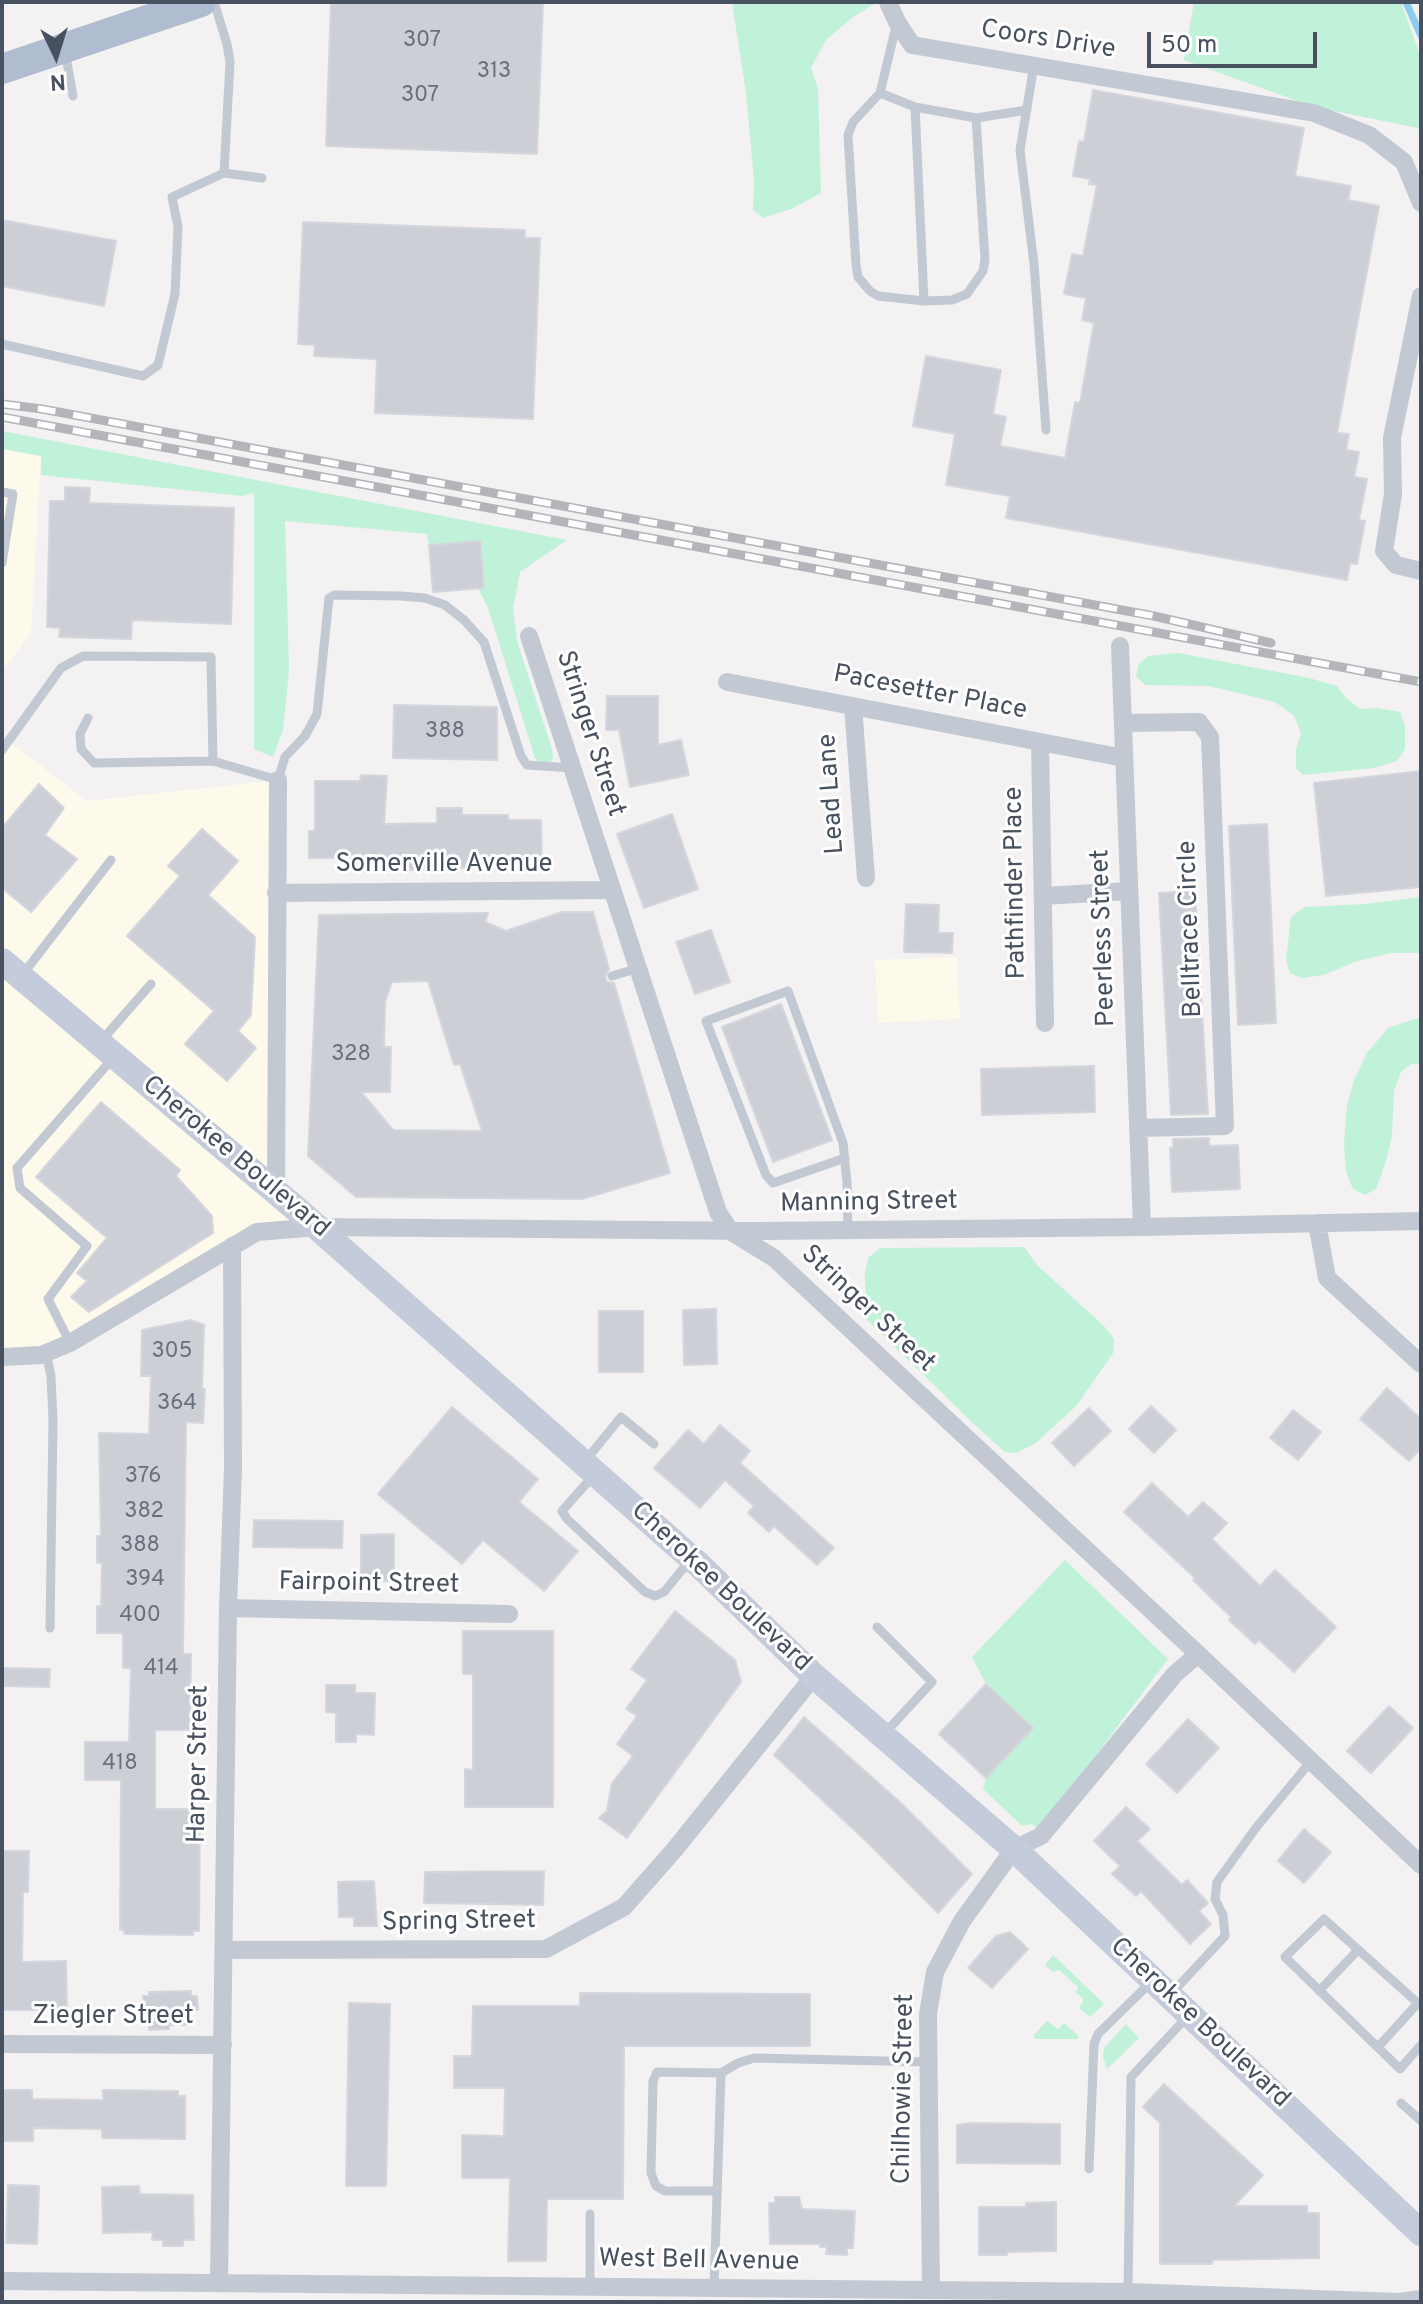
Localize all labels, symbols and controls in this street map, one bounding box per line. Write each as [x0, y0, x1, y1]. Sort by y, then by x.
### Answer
street label: Coors Drive [978, 15, 1118, 67]
north arrow [16, 16, 96, 96]
scale bar [1151, 16, 1321, 66]
house number: 307 [403, 29, 441, 55]
text: 50 m [1161, 31, 1217, 61]
house number: 313 [477, 60, 511, 86]
text: N [49, 66, 67, 94]
house number: 307 [401, 84, 439, 110]
street label: Stringer Street [548, 647, 630, 821]
street label: Pacesetter Place [831, 660, 1029, 728]
house number: 388 [425, 720, 465, 746]
street label: Lead Lane [813, 733, 853, 855]
street label: Pathfinder Place [1000, 786, 1034, 980]
street label: Belltrace Circle [1173, 840, 1211, 1018]
street label: Peerless Street [1086, 849, 1124, 1027]
street label: Somerville Avenue [335, 850, 553, 882]
house number: 328 [331, 1043, 371, 1069]
street label: Cherokee Boulevard [135, 1070, 335, 1246]
street label: Manning Street [780, 1187, 958, 1221]
street label: Stringer Street [793, 1240, 941, 1380]
house number: 305 [152, 1340, 192, 1366]
house number: 364 [157, 1392, 197, 1418]
house number: 376 [125, 1465, 161, 1491]
street label: Cherokee Boulevard [623, 1496, 817, 1680]
house number: 382 [124, 1500, 164, 1526]
house number: 388 [120, 1534, 160, 1560]
house number: 394 [125, 1568, 165, 1594]
street label: Fairpoint Street [278, 1568, 460, 1602]
house number: 400 [119, 1604, 161, 1630]
house number: 414 [143, 1657, 179, 1683]
street label: Harper Street [183, 1684, 217, 1844]
house number: 418 [102, 1752, 138, 1778]
street label: Spring Street [382, 1906, 536, 1940]
street label: Cherokee Boulevard [1102, 1932, 1296, 2116]
street label: Chilhowie Street [888, 1993, 922, 2185]
street label: Ziegler Street [32, 2002, 194, 2034]
street label: West Bell Avenue [598, 2245, 800, 2279]

